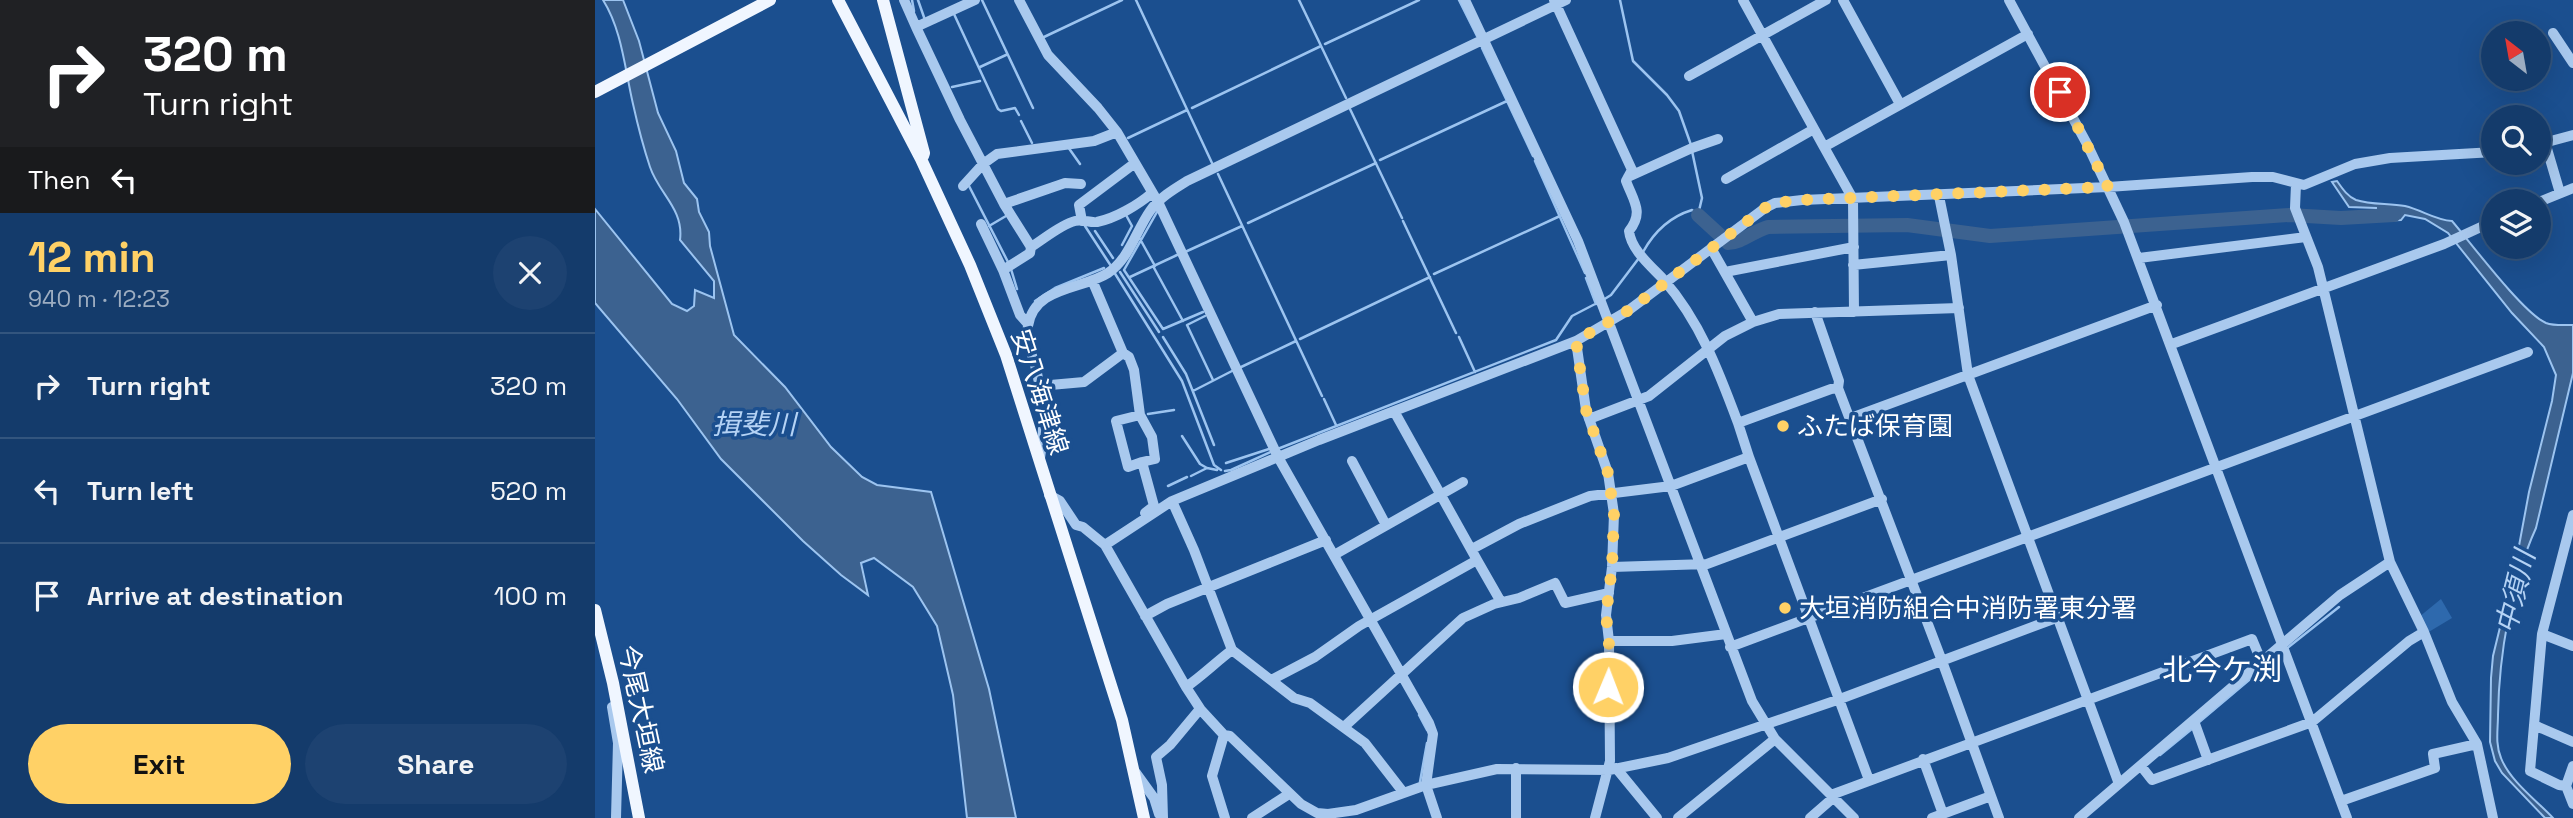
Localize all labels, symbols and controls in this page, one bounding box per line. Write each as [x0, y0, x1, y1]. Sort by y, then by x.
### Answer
north arrow [2481, 21, 2551, 91]
map controls [2481, 21, 2551, 259]
text: 320 m [143, 23, 288, 85]
icon: right [28, 28, 119, 119]
pin [2030, 62, 2090, 122]
icon: arrive [2041, 73, 2079, 111]
text: Turn right [143, 84, 293, 124]
button: search [2481, 105, 2551, 175]
icon: left [105, 161, 143, 199]
text: Then [28, 163, 91, 197]
button: layers [2481, 189, 2551, 259]
text: 12 min [28, 231, 156, 284]
button: close [493, 236, 567, 310]
text: 940 m · 12:23 [28, 284, 170, 314]
street label: 安八海津線 [1004, 325, 1076, 459]
icon: right [28, 367, 66, 405]
text: Turn right [87, 369, 211, 403]
text: 320 m [490, 369, 567, 403]
water label: 揖斐川 [712, 406, 799, 442]
place label: ふたば保育園 [1797, 409, 1953, 443]
marker: ふたば保育園 [1775, 418, 1791, 434]
icon: left [28, 472, 66, 510]
text: Turn left [87, 474, 194, 508]
text: 520 m [490, 474, 567, 508]
water label: 中須川 [2487, 544, 2543, 637]
icon: arrive [28, 577, 66, 615]
text: Arrive at destination [87, 579, 344, 613]
text: 100 m [494, 579, 567, 613]
place label: 大垣消防組合中消防署東分署 [1799, 591, 2137, 625]
marker: 大垣消防組合中消防署東分署 [1777, 600, 1793, 616]
street label: 今尾大垣線 [611, 642, 671, 776]
position arrow [1571, 650, 1645, 724]
district label: 北今ケ渕 [2162, 650, 2282, 689]
button: Exit [28, 724, 291, 804]
button: Share [305, 724, 567, 804]

